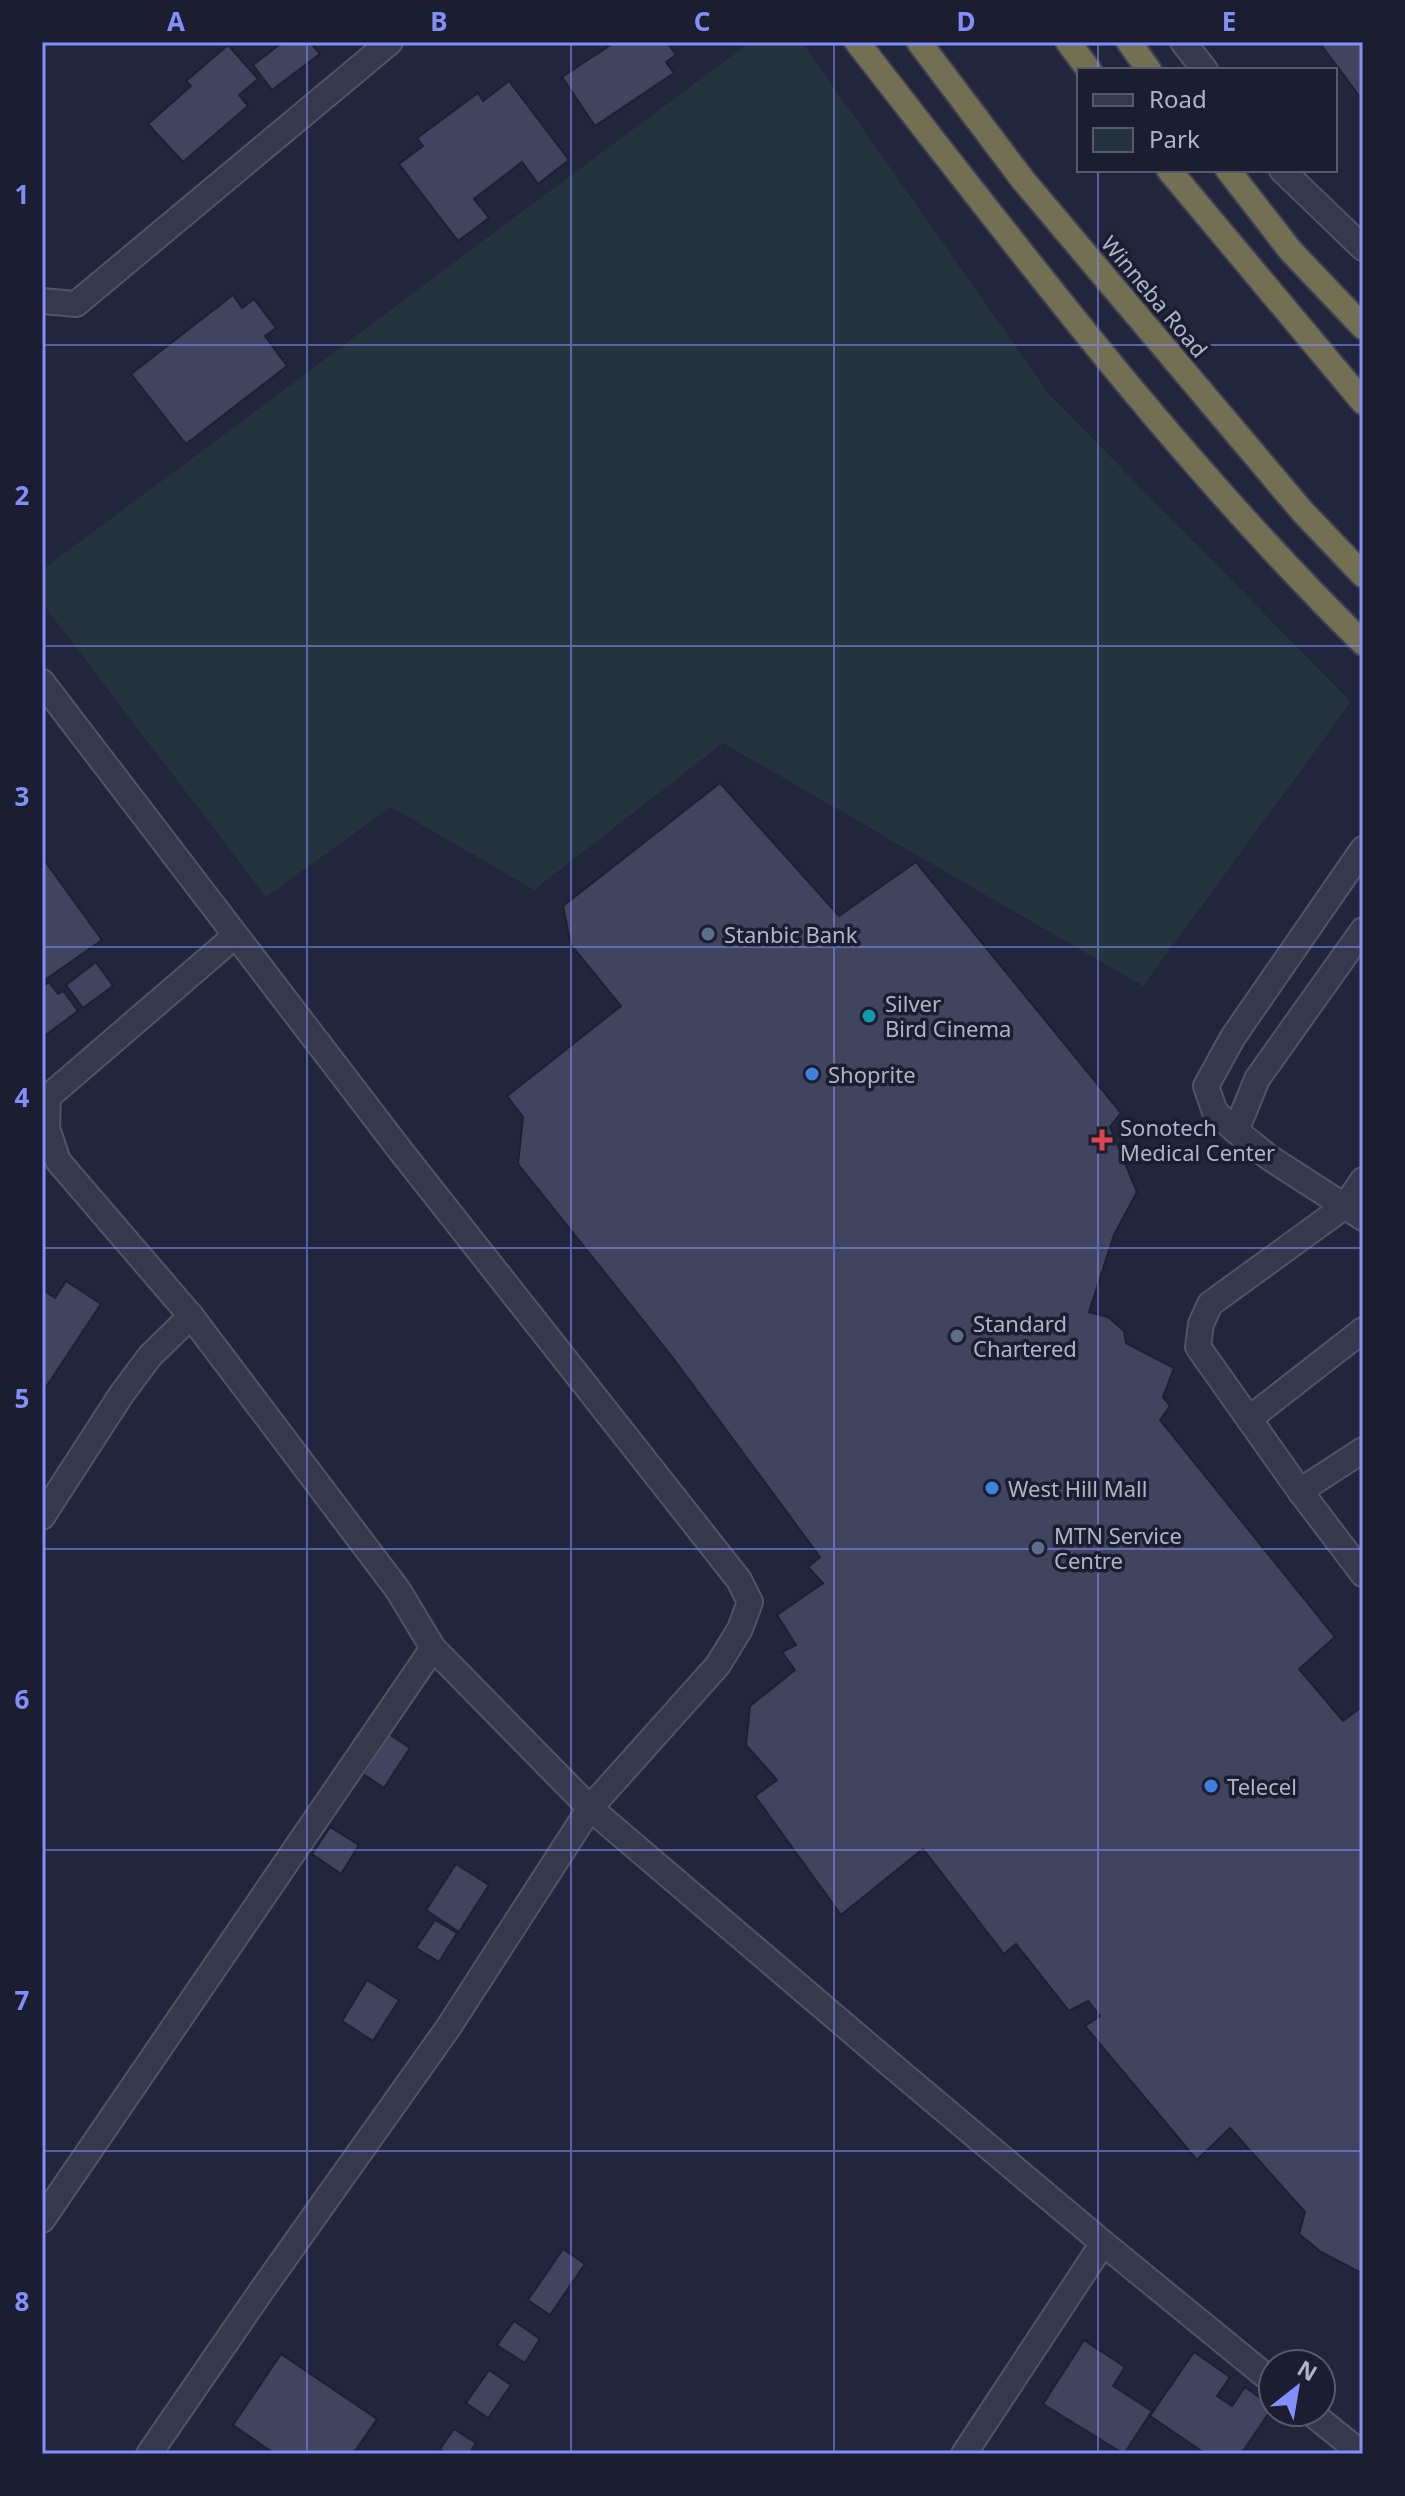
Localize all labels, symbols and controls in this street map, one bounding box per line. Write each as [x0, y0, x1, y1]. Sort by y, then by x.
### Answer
text: A [167, 3, 185, 39]
text: B [430, 3, 448, 39]
text: C [694, 3, 710, 39]
text: D [956, 3, 976, 39]
text: E [1222, 3, 1236, 39]
legend [1077, 68, 1337, 172]
text: Road [1149, 82, 1207, 115]
text: Park [1149, 122, 1200, 155]
text: 1 [15, 176, 29, 212]
street label: Winneba Road [1095, 229, 1215, 363]
text: 2 [15, 477, 30, 513]
text: 3 [15, 778, 29, 814]
place label: Stanbic Bank [724, 919, 858, 949]
marker: Stanbic Bank [699, 925, 717, 943]
place label: Silver Bird Cinema [885, 988, 1011, 1043]
marker: Silver Bird Cinema [860, 1007, 878, 1025]
place label: Shoprite [828, 1059, 916, 1089]
marker: Shoprite [803, 1065, 821, 1083]
text: 4 [15, 1079, 30, 1115]
place label: Sonotech Medical Center [1120, 1112, 1275, 1167]
marker: Sonotech Medical Center [1091, 1129, 1113, 1151]
place label: Standard Chartered [973, 1308, 1077, 1363]
marker: Standard Chartered [948, 1327, 966, 1345]
text: 5 [15, 1380, 29, 1416]
place label: West Hill Mall [1008, 1473, 1147, 1503]
marker: West Hill Mall [983, 1479, 1001, 1497]
place label: MTN Service Centre [1054, 1520, 1182, 1575]
marker: MTN Service Centre [1029, 1539, 1047, 1557]
text: 6 [15, 1681, 30, 1717]
place label: Telecel [1227, 1771, 1297, 1801]
marker: Telecel [1202, 1777, 1220, 1795]
text: 7 [15, 1982, 30, 2018]
text: 8 [15, 2283, 29, 2319]
north arrow [1257, 2348, 1337, 2428]
text: N [1292, 2353, 1323, 2387]

